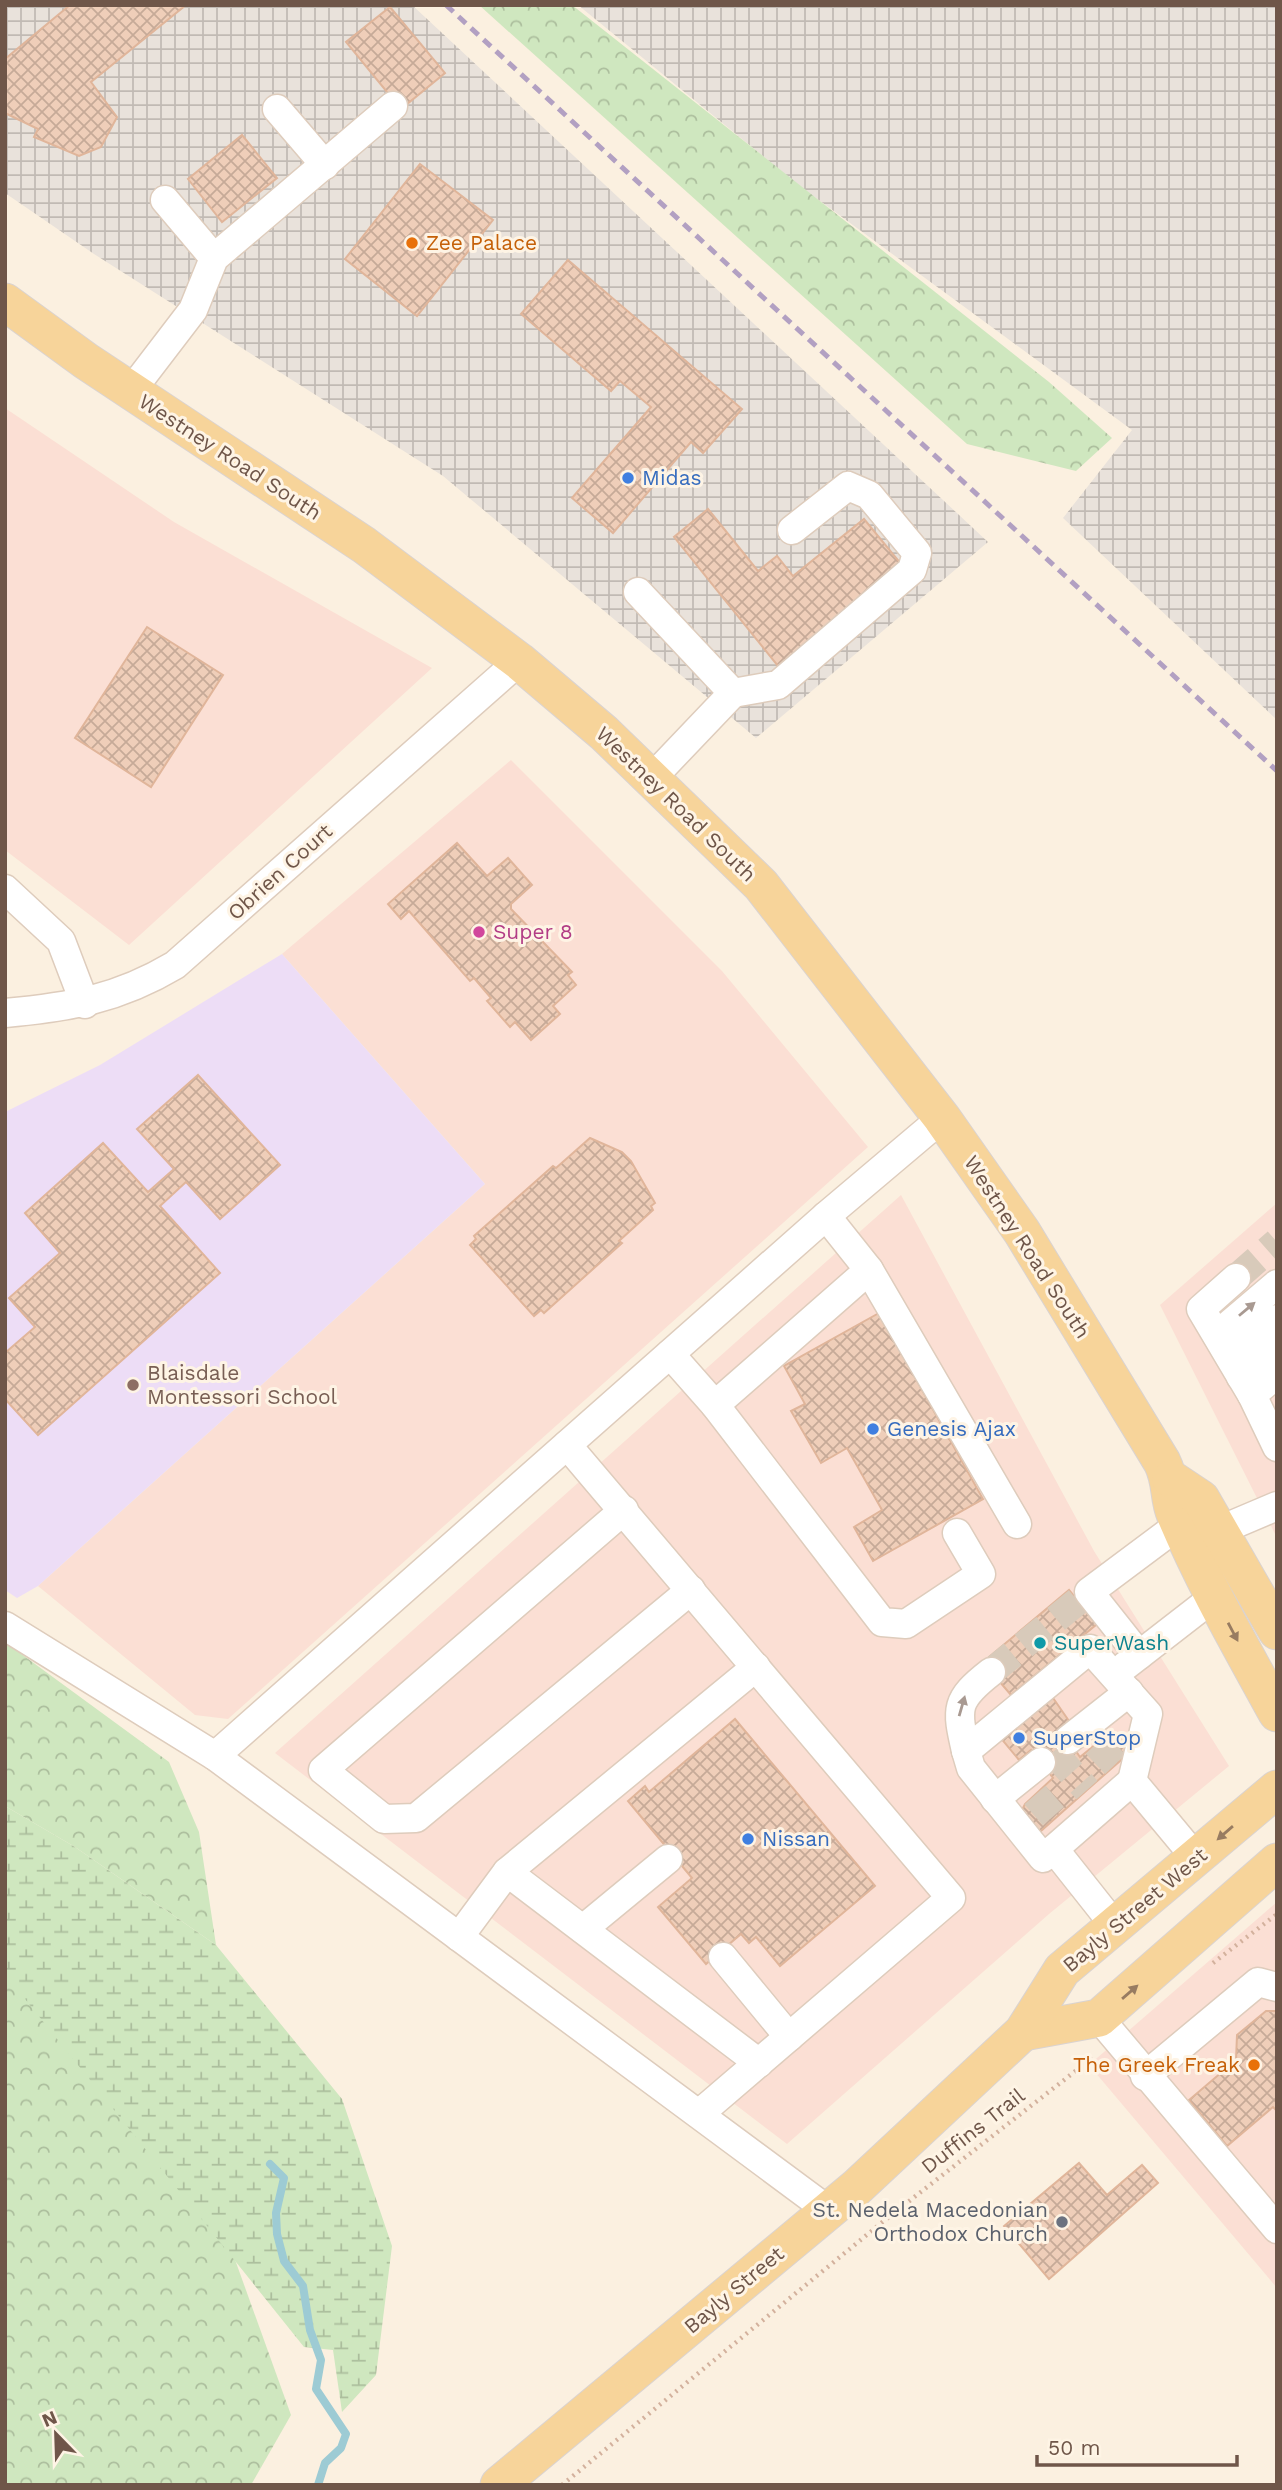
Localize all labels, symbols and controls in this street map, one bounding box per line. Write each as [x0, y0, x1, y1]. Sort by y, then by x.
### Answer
place label: Zee Palace [426, 230, 537, 255]
marker: Zee Palace [404, 235, 420, 251]
street label: Westney Road South [134, 388, 326, 525]
place label: Midas [642, 465, 702, 490]
marker: Midas [620, 470, 636, 486]
street label: Westney Road South [591, 721, 762, 887]
street label: Obrien Court [222, 818, 337, 925]
place label: Super 8 [493, 919, 573, 944]
marker: Super 8 [471, 924, 487, 940]
street label: Westney Road South [959, 1151, 1096, 1343]
one-way arrow [1238, 1302, 1256, 1317]
place label: Blaisdale Montessori School [147, 1360, 338, 1409]
marker: Blaisdale Montessori School [125, 1377, 141, 1393]
place label: Genesis Ajax [887, 1416, 1016, 1441]
marker: Genesis Ajax [865, 1421, 881, 1437]
one-way arrow [1227, 1622, 1239, 1641]
place label: SuperWash [1054, 1630, 1169, 1655]
marker: SuperWash [1032, 1635, 1048, 1651]
one-way arrow [958, 1695, 968, 1716]
place label: SuperStop [1033, 1725, 1141, 1750]
marker: SuperStop [1011, 1730, 1027, 1746]
one-way arrow [1216, 1825, 1234, 1841]
place label: Nissan [762, 1826, 830, 1851]
marker: Nissan [740, 1831, 756, 1847]
street label: Bayly Street West [1058, 1842, 1212, 1977]
one-way arrow [1121, 1985, 1138, 2000]
place label: The Greek Freak [1073, 2052, 1240, 2077]
marker: The Greek Freak [1246, 2057, 1262, 2073]
street label: Duffins Trail [916, 2082, 1030, 2179]
place label: St. Nedela Macedonian Orthodox Church [813, 2197, 1048, 2246]
marker: St. Nedela Macedonian Orthodox Church [1054, 2214, 1070, 2230]
street label: Bayly Street [679, 2241, 789, 2339]
north arrow [21, 2399, 91, 2469]
text: N [39, 2405, 61, 2432]
scale bar [1037, 2424, 1236, 2468]
text: 50 m [1048, 2435, 1100, 2460]

